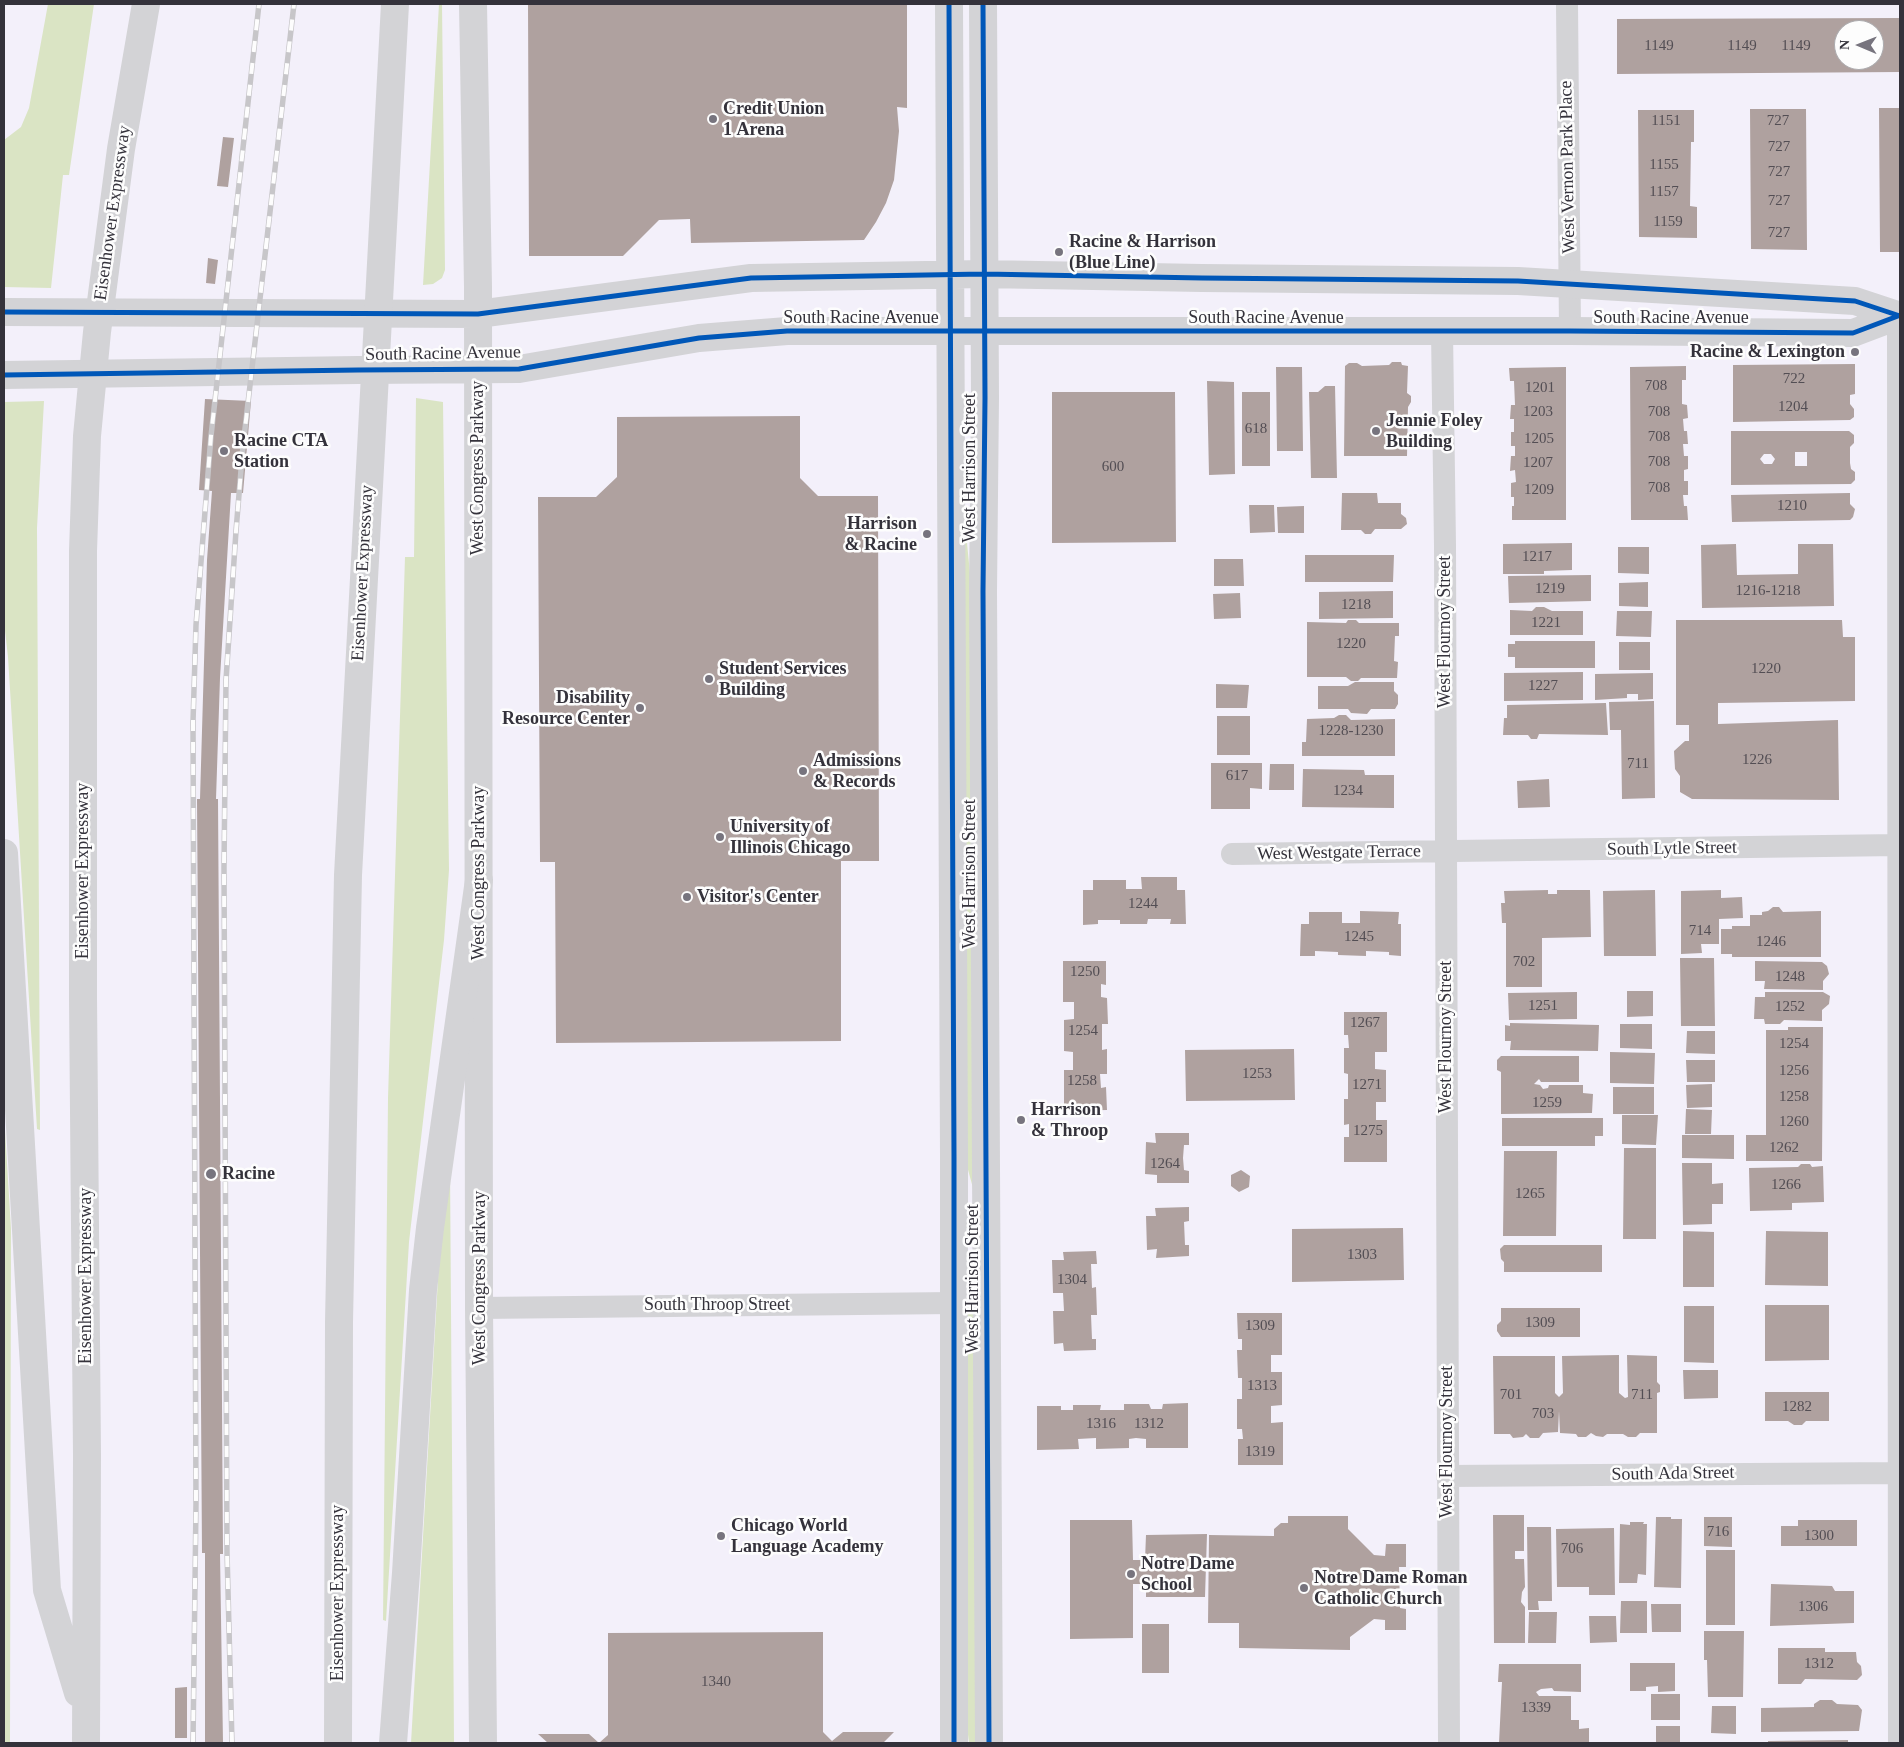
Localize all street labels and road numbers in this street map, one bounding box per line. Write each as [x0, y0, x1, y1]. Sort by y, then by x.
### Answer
street label: West Vernon Park Place [1556, 80, 1580, 254]
street label: Eisenhower Expressway [90, 124, 136, 302]
street label: South Racine Avenue [783, 307, 939, 329]
street label: South Racine Avenue [1188, 307, 1344, 329]
street label: South Racine Avenue [1593, 307, 1749, 329]
street label: South Racine Avenue [365, 342, 521, 366]
street label: West Congress Parkway [467, 381, 489, 555]
street label: West Harrison Street [959, 393, 981, 543]
street label: Eisenhower Expressway [348, 484, 378, 662]
street label: West Flournoy Street [1434, 556, 1456, 708]
street label: Eisenhower Expressway [72, 783, 94, 959]
street label: West Congress Parkway [468, 786, 490, 960]
street label: West Harrison Street [959, 799, 981, 949]
street label: South Lytle Street [1607, 837, 1737, 861]
street label: West Westgate Terrace [1257, 841, 1421, 865]
street label: West Flournoy Street [1435, 961, 1457, 1113]
street label: Eisenhower Expressway [75, 1188, 97, 1364]
street label: West Congress Parkway [469, 1191, 491, 1365]
street label: West Harrison Street [962, 1204, 984, 1354]
street label: South Throop Street [644, 1294, 790, 1316]
street label: West Flournoy Street [1436, 1366, 1458, 1518]
street label: South Ada Street [1611, 1462, 1735, 1486]
street label: Eisenhower Expressway [327, 1505, 349, 1681]

